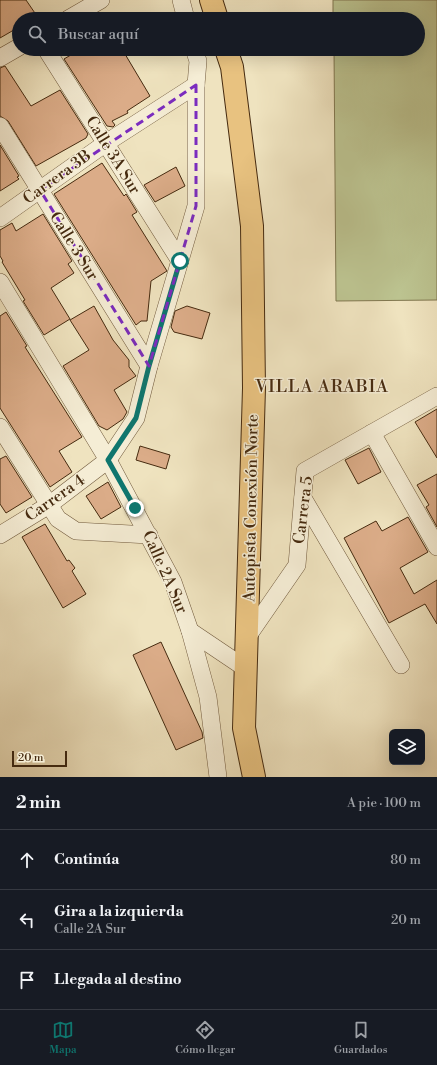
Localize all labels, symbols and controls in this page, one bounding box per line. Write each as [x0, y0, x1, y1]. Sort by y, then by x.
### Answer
search box [12, 12, 425, 56]
icon: search [26, 23, 48, 45]
text: Buscar aquí [58, 25, 139, 44]
street label: Calle 3A Sur [81, 112, 145, 198]
street label: Carrera 3B [19, 146, 95, 208]
street label: Calle 3 Sur [45, 208, 103, 284]
route start [171, 252, 189, 270]
district label: VILLA ARABIA [254, 376, 389, 398]
street label: Autopista Conexión Norte [239, 414, 263, 603]
street label: Carrera 4 [21, 470, 89, 526]
street label: Carrera 5 [289, 475, 317, 545]
route end [126, 499, 144, 517]
street label: Calle 2A Sur [138, 527, 192, 617]
map controls [389, 729, 425, 765]
button: layers [389, 729, 425, 765]
scale bar [12, 749, 67, 768]
text: 20 m [18, 751, 43, 765]
text: 2 min [16, 792, 61, 814]
text: A pie · 100 m [347, 795, 421, 811]
icon: ahead [16, 849, 38, 871]
text: Continúa [54, 850, 119, 869]
text: 80 m [390, 852, 421, 868]
text: Gira a la izquierda [54, 902, 184, 921]
icon: left [16, 909, 38, 931]
text: 20 m [391, 912, 421, 928]
text: Calle 2A Sur [54, 921, 126, 937]
icon: arrive [16, 969, 38, 991]
text: Llegada al destino [54, 970, 182, 989]
tab: Mapa [49, 1019, 77, 1057]
tab: Cómo llegar [175, 1019, 235, 1057]
tab: Guardados [334, 1019, 388, 1057]

